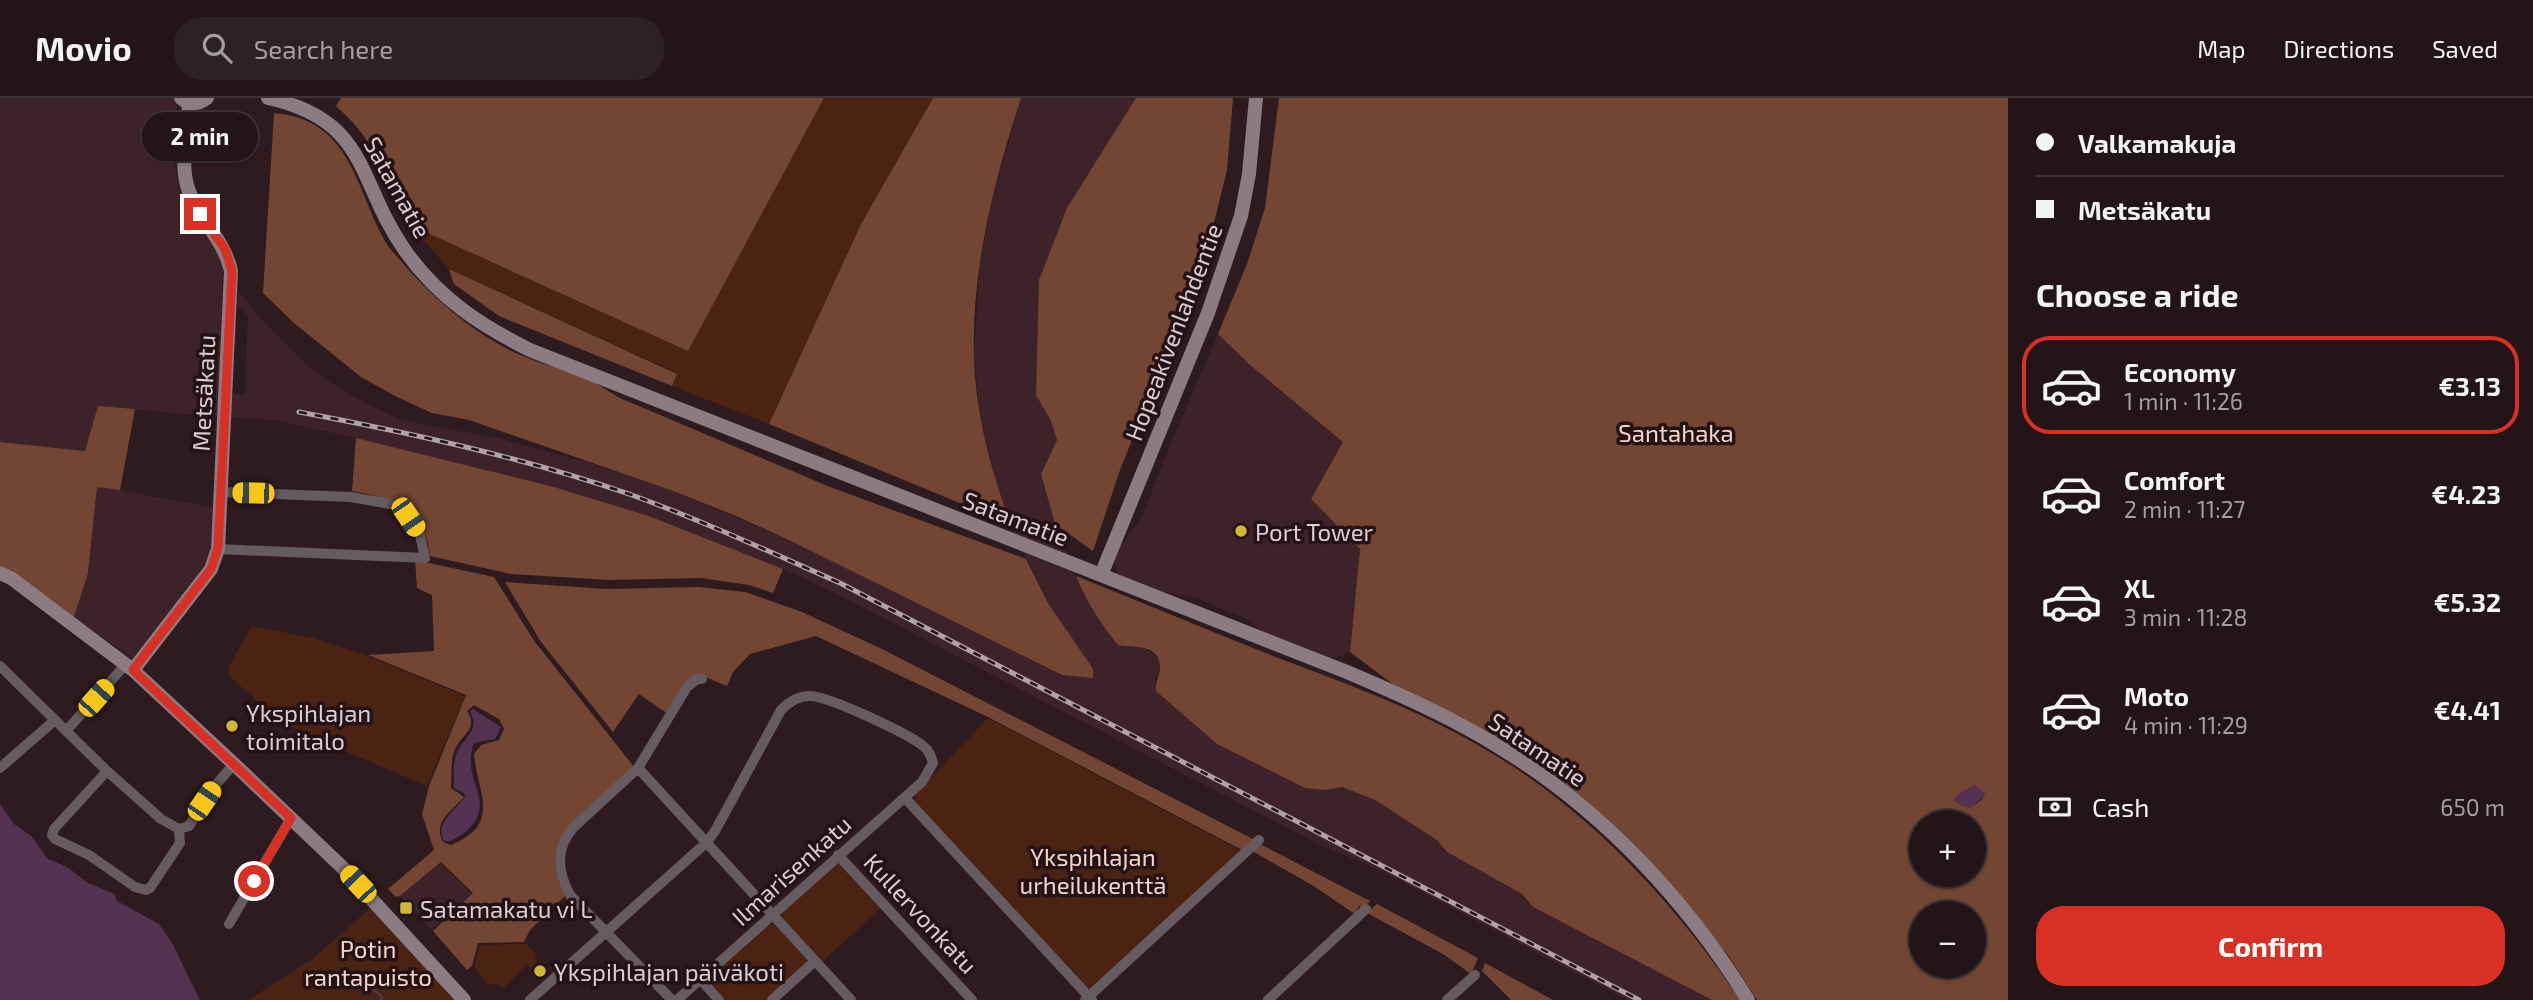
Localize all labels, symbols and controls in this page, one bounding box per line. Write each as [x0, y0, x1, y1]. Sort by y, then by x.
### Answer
search box [174, 17, 664, 80]
text: Movio [35, 28, 132, 68]
icon: search [198, 29, 236, 67]
text: Search here [254, 33, 393, 64]
text: Map [2197, 34, 2245, 63]
text: Directions [2283, 34, 2394, 63]
text: Saved [2432, 34, 2498, 63]
callout: 2 min [142, 113, 258, 162]
text: 2 min [171, 122, 229, 150]
text: Valkamakuja [2078, 127, 2236, 158]
street label: Satamatie [358, 131, 438, 243]
text: Metsäkatu [2078, 194, 2211, 225]
route end [184, 198, 216, 230]
street label: Hopeakivenlahdentie [1118, 219, 1228, 445]
text: Choose a ride [2036, 275, 2239, 313]
street label: Metsäkatu [185, 334, 221, 452]
icon: car [2040, 354, 2103, 417]
text: Economy [2124, 356, 2236, 387]
text: €3.13 [2438, 370, 2501, 401]
text: 1 min · 11:26 [2124, 387, 2243, 415]
park label: Santahaka [1618, 418, 1734, 447]
icon: car [2040, 462, 2103, 525]
text: Comfort [2124, 464, 2225, 495]
text: €4.23 [2432, 478, 2501, 509]
car [232, 482, 275, 504]
street label: Satamatie [959, 485, 1073, 551]
car [388, 494, 429, 540]
text: 2 min · 11:27 [2124, 495, 2245, 523]
place label: Port Tower [1255, 517, 1374, 546]
marker: Port Tower [1233, 523, 1249, 539]
icon: car [2040, 570, 2103, 633]
text: XL [2124, 572, 2155, 603]
text: €5.32 [2434, 586, 2501, 617]
text: 3 min · 11:28 [2124, 603, 2247, 631]
car [75, 675, 118, 721]
icon: car [2040, 678, 2103, 741]
text: Moto [2124, 680, 2189, 711]
text: €4.41 [2434, 694, 2501, 725]
place label: Ykspihlajan toimitalo [246, 698, 371, 755]
street label: Satamatie [1484, 706, 1592, 792]
text: 4 min · 11:29 [2124, 711, 2248, 739]
marker: Ykspihlajan toimitalo [224, 718, 240, 734]
car [184, 778, 225, 824]
icon: cash [2036, 788, 2074, 826]
text: Cash [2092, 791, 2149, 822]
text: 650 m [2440, 793, 2505, 821]
street label: Ilmarisenkatu [725, 809, 857, 931]
map controls [1909, 810, 1986, 978]
button: + [1909, 810, 1986, 887]
park label: Ykspihlajan urheilukenttä [1019, 842, 1167, 899]
street label: Kullervonkatu [858, 847, 984, 979]
car [336, 861, 381, 907]
route start [238, 865, 270, 897]
place label: Satamakatu vi L [420, 894, 593, 923]
marker: Satamakatu vi L [398, 900, 414, 916]
button: − [1909, 901, 1986, 978]
button: Confirm [2036, 906, 2505, 986]
park label: Potin rantapuisto [304, 934, 432, 991]
place label: Ykspihlajan päiväkoti [554, 957, 784, 986]
marker: Ykspihlajan päiväkoti [532, 963, 548, 979]

